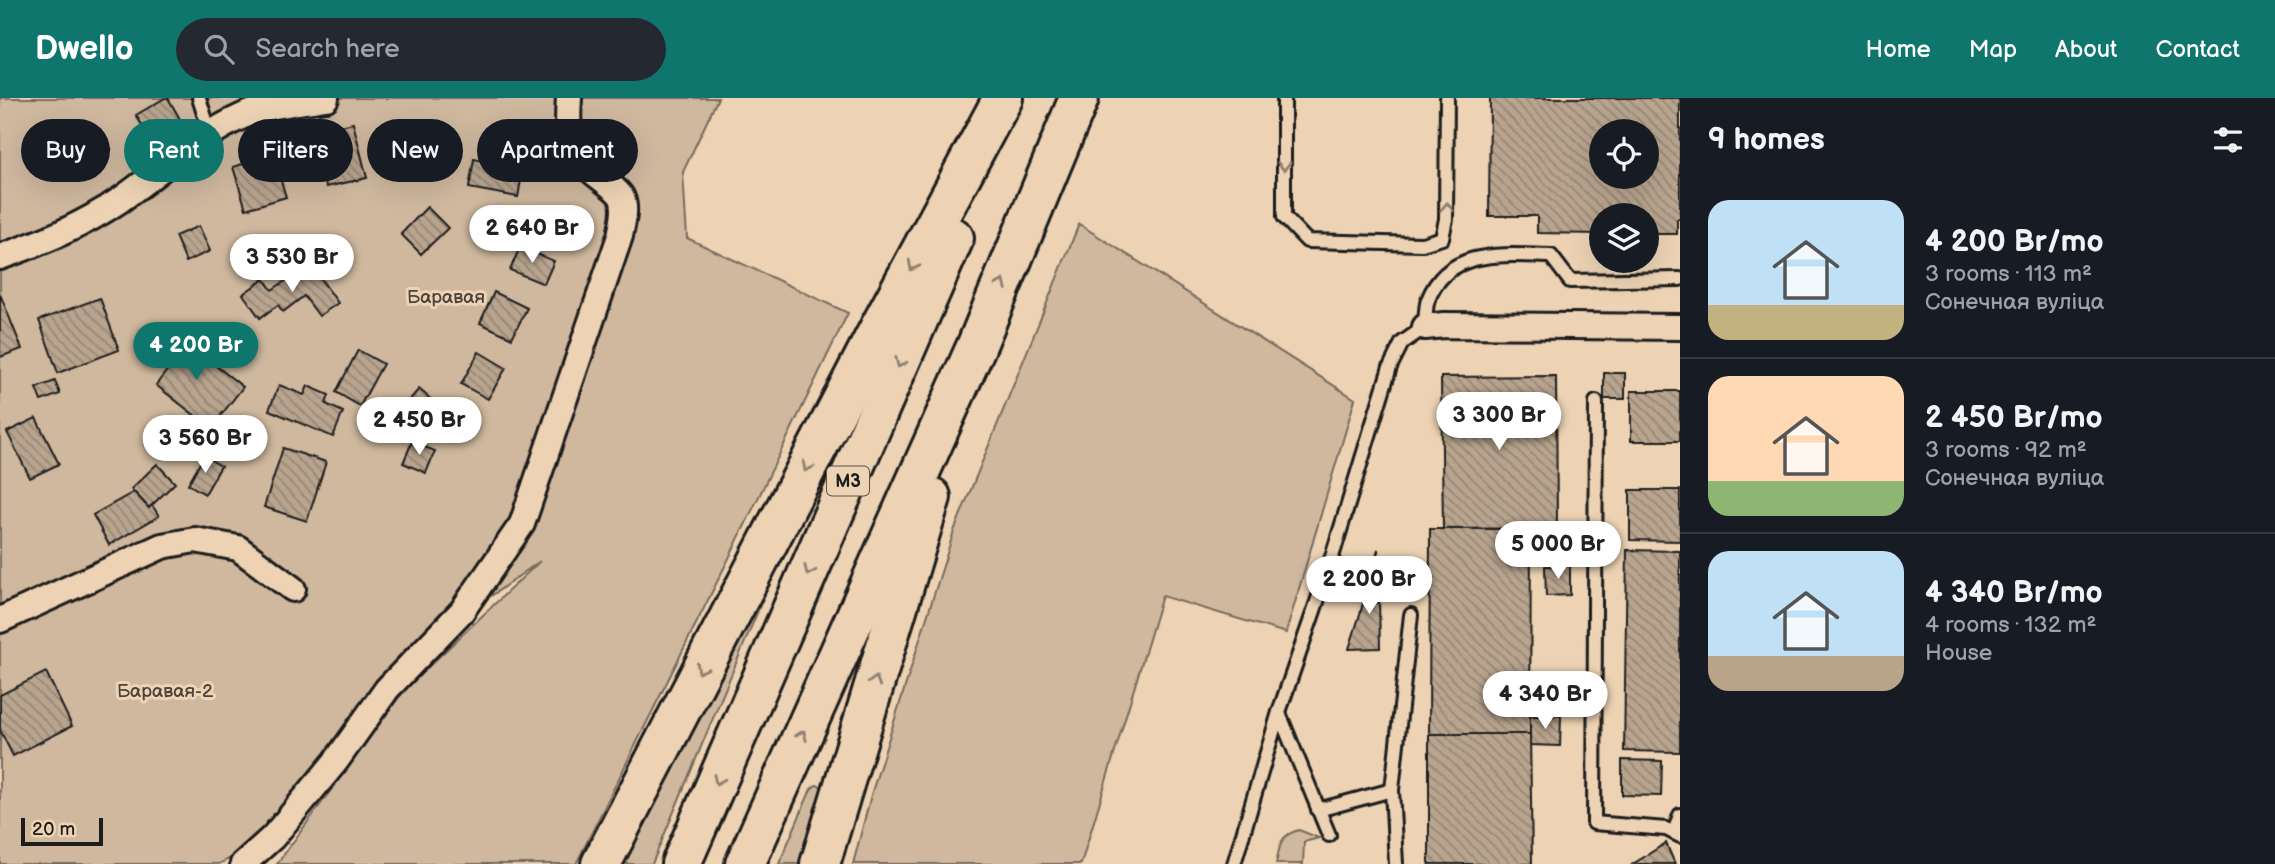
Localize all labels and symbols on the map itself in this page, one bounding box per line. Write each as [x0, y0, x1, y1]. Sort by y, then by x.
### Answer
one-way arrow [1276, 161, 1292, 172]
one-way arrow [1439, 201, 1454, 212]
pin: 2 640 Br [460, 206, 604, 265]
pin: 3 530 Br [220, 234, 364, 294]
one-way arrow [908, 259, 921, 271]
one-way arrow [994, 278, 1008, 291]
park label: Баравая [407, 286, 485, 309]
pin: 4 200 Br [124, 322, 268, 382]
one-way arrow [894, 355, 908, 368]
pin: 3 300 Br [1427, 392, 1571, 452]
pin: 2 450 Br [347, 398, 491, 457]
pin: 3 560 Br [133, 416, 277, 475]
one-way arrow [802, 460, 815, 473]
road number: М3 [827, 466, 869, 496]
pin: 5 000 Br [1486, 522, 1630, 581]
pin: 2 200 Br [1297, 556, 1441, 616]
one-way arrow [803, 564, 817, 577]
one-way arrow [696, 662, 710, 674]
pin: 4 340 Br [1473, 672, 1617, 731]
one-way arrow [867, 676, 882, 688]
park label: Баравая-2 [117, 680, 214, 703]
one-way arrow [794, 729, 808, 742]
one-way arrow [712, 773, 726, 785]
scale bar [21, 815, 103, 847]

